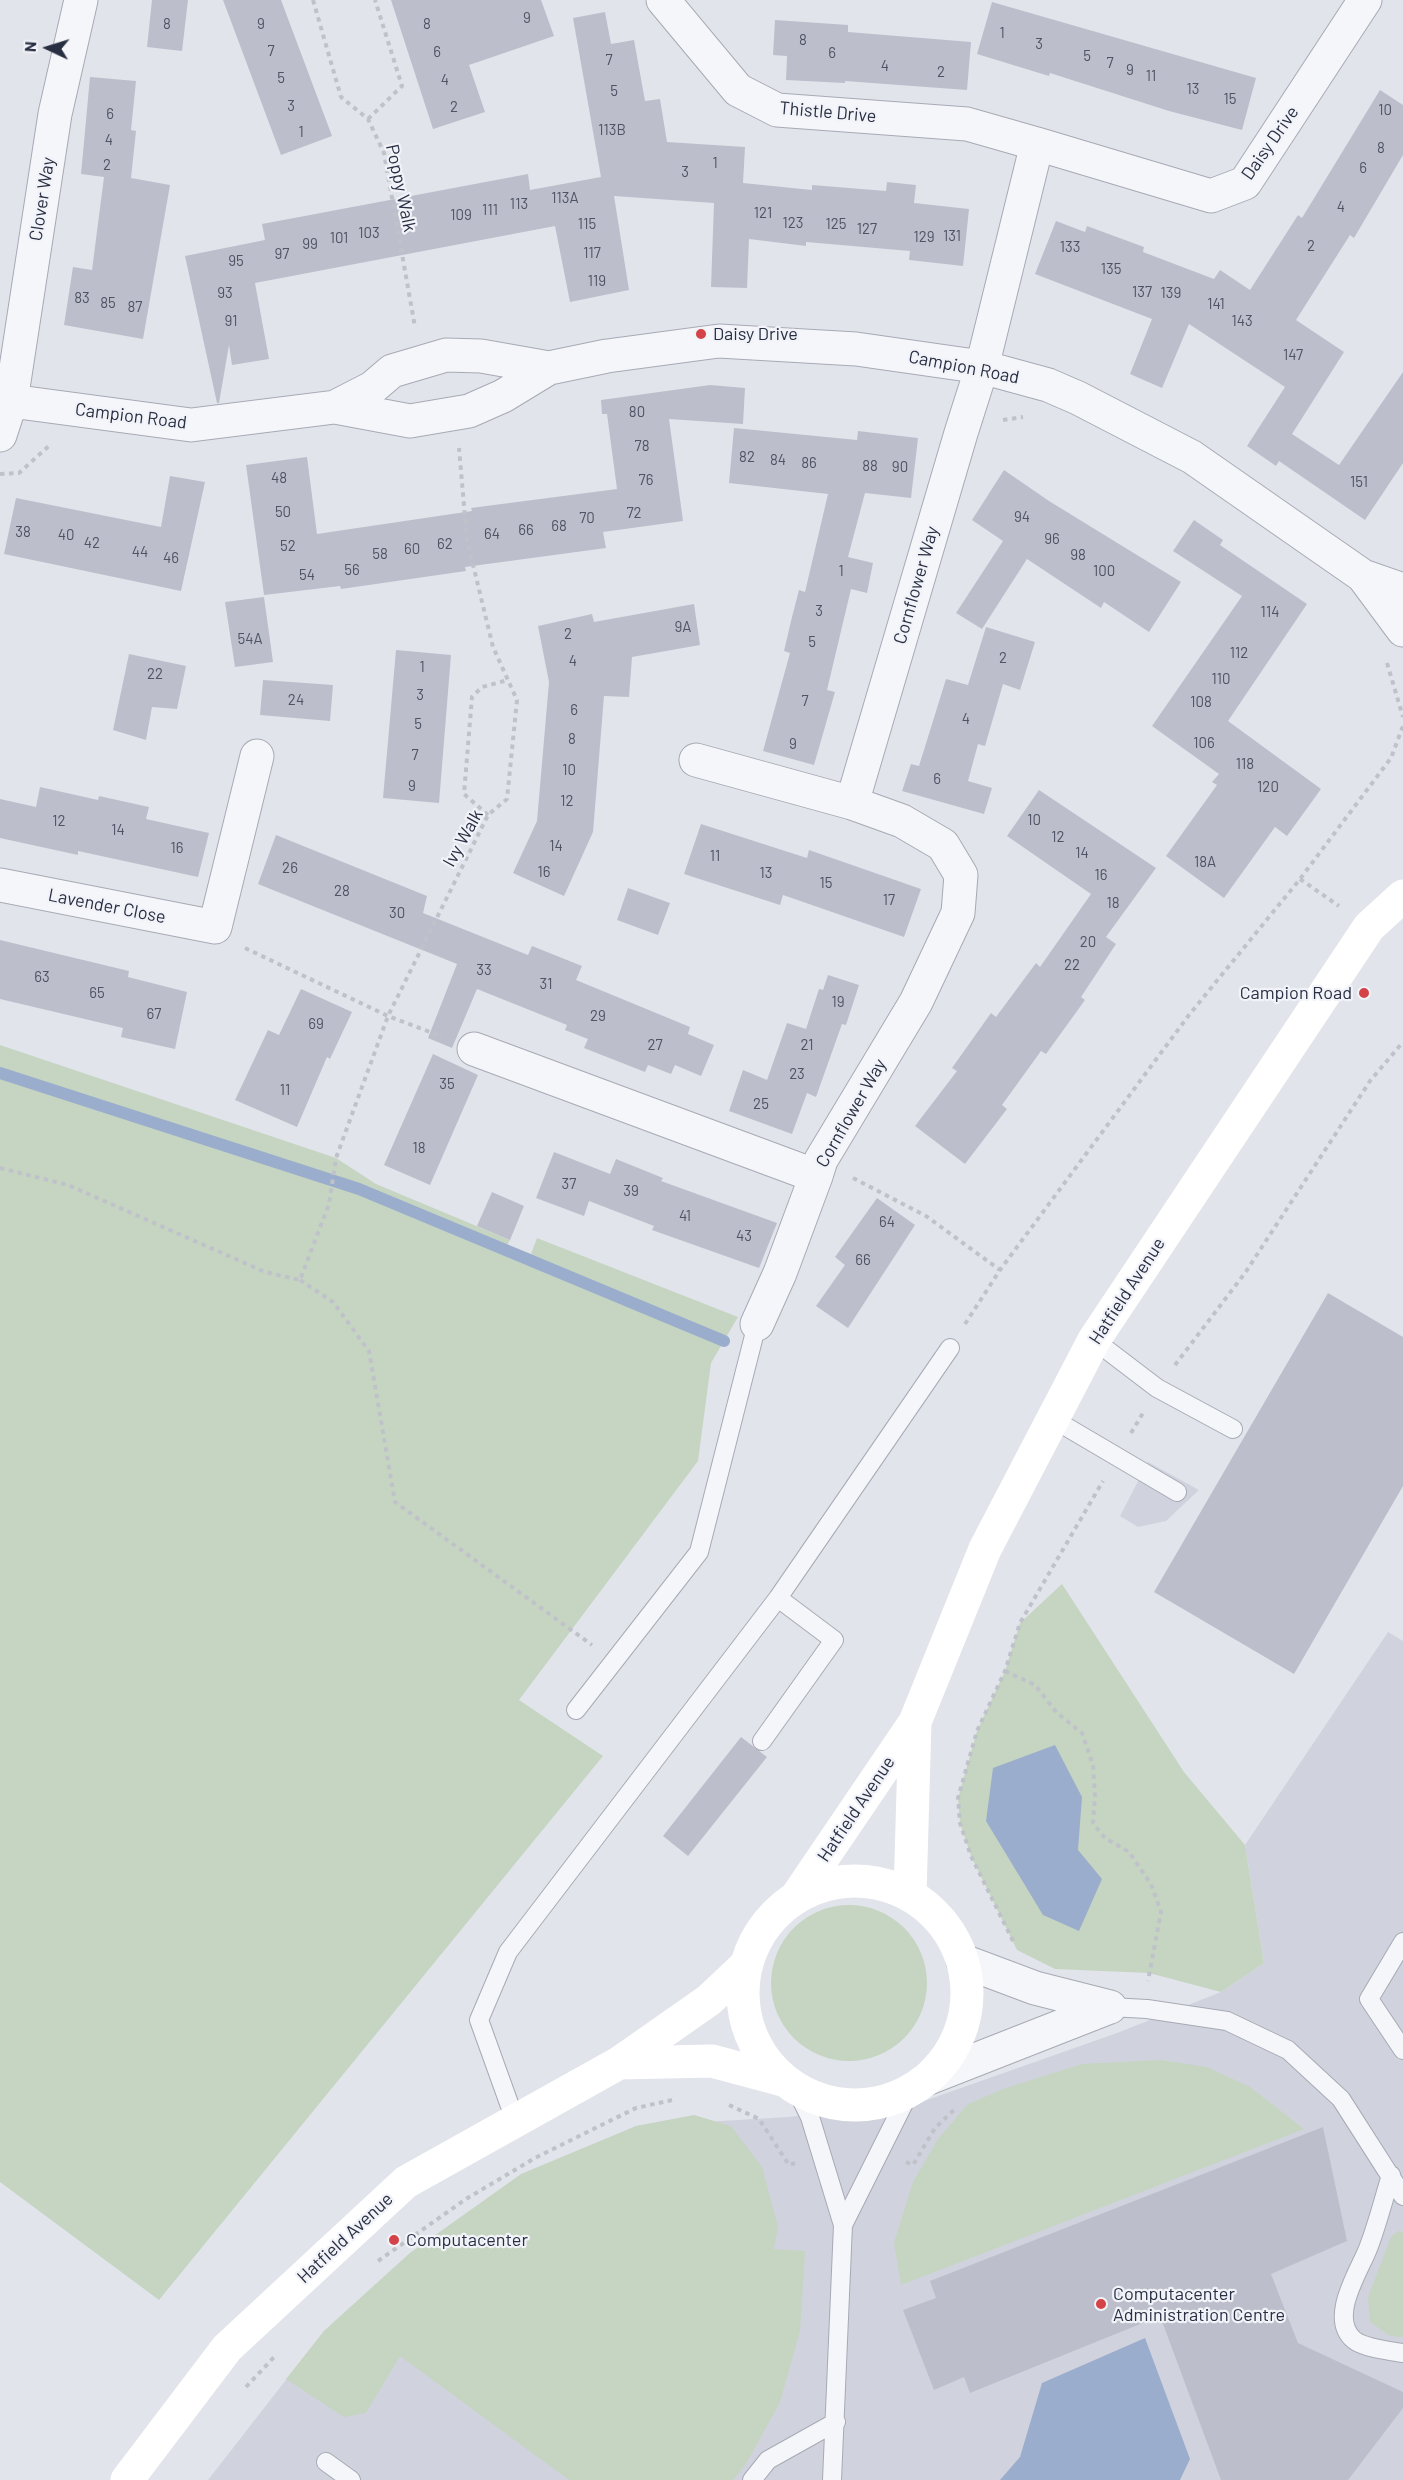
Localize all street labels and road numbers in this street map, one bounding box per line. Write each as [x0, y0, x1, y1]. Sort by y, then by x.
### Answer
street label: Thistle Drive [779, 97, 877, 127]
street label: Daisy Drive [1237, 102, 1303, 184]
street label: Poppy Walk [381, 142, 421, 234]
street label: Clover Way [25, 155, 59, 243]
street label: Campion Road [907, 346, 1021, 388]
street label: Campion Road [74, 398, 188, 434]
street label: Cornflower Way [889, 524, 943, 646]
street label: Ivy Walk [438, 805, 488, 871]
street label: Lavender Close [46, 884, 168, 928]
street label: Cornflower Way [811, 1055, 891, 1171]
street label: Hatfield Avenue [1084, 1234, 1170, 1348]
street label: Hatfield Avenue [813, 1752, 899, 1866]
street label: Hatfield Avenue [293, 2188, 397, 2288]

